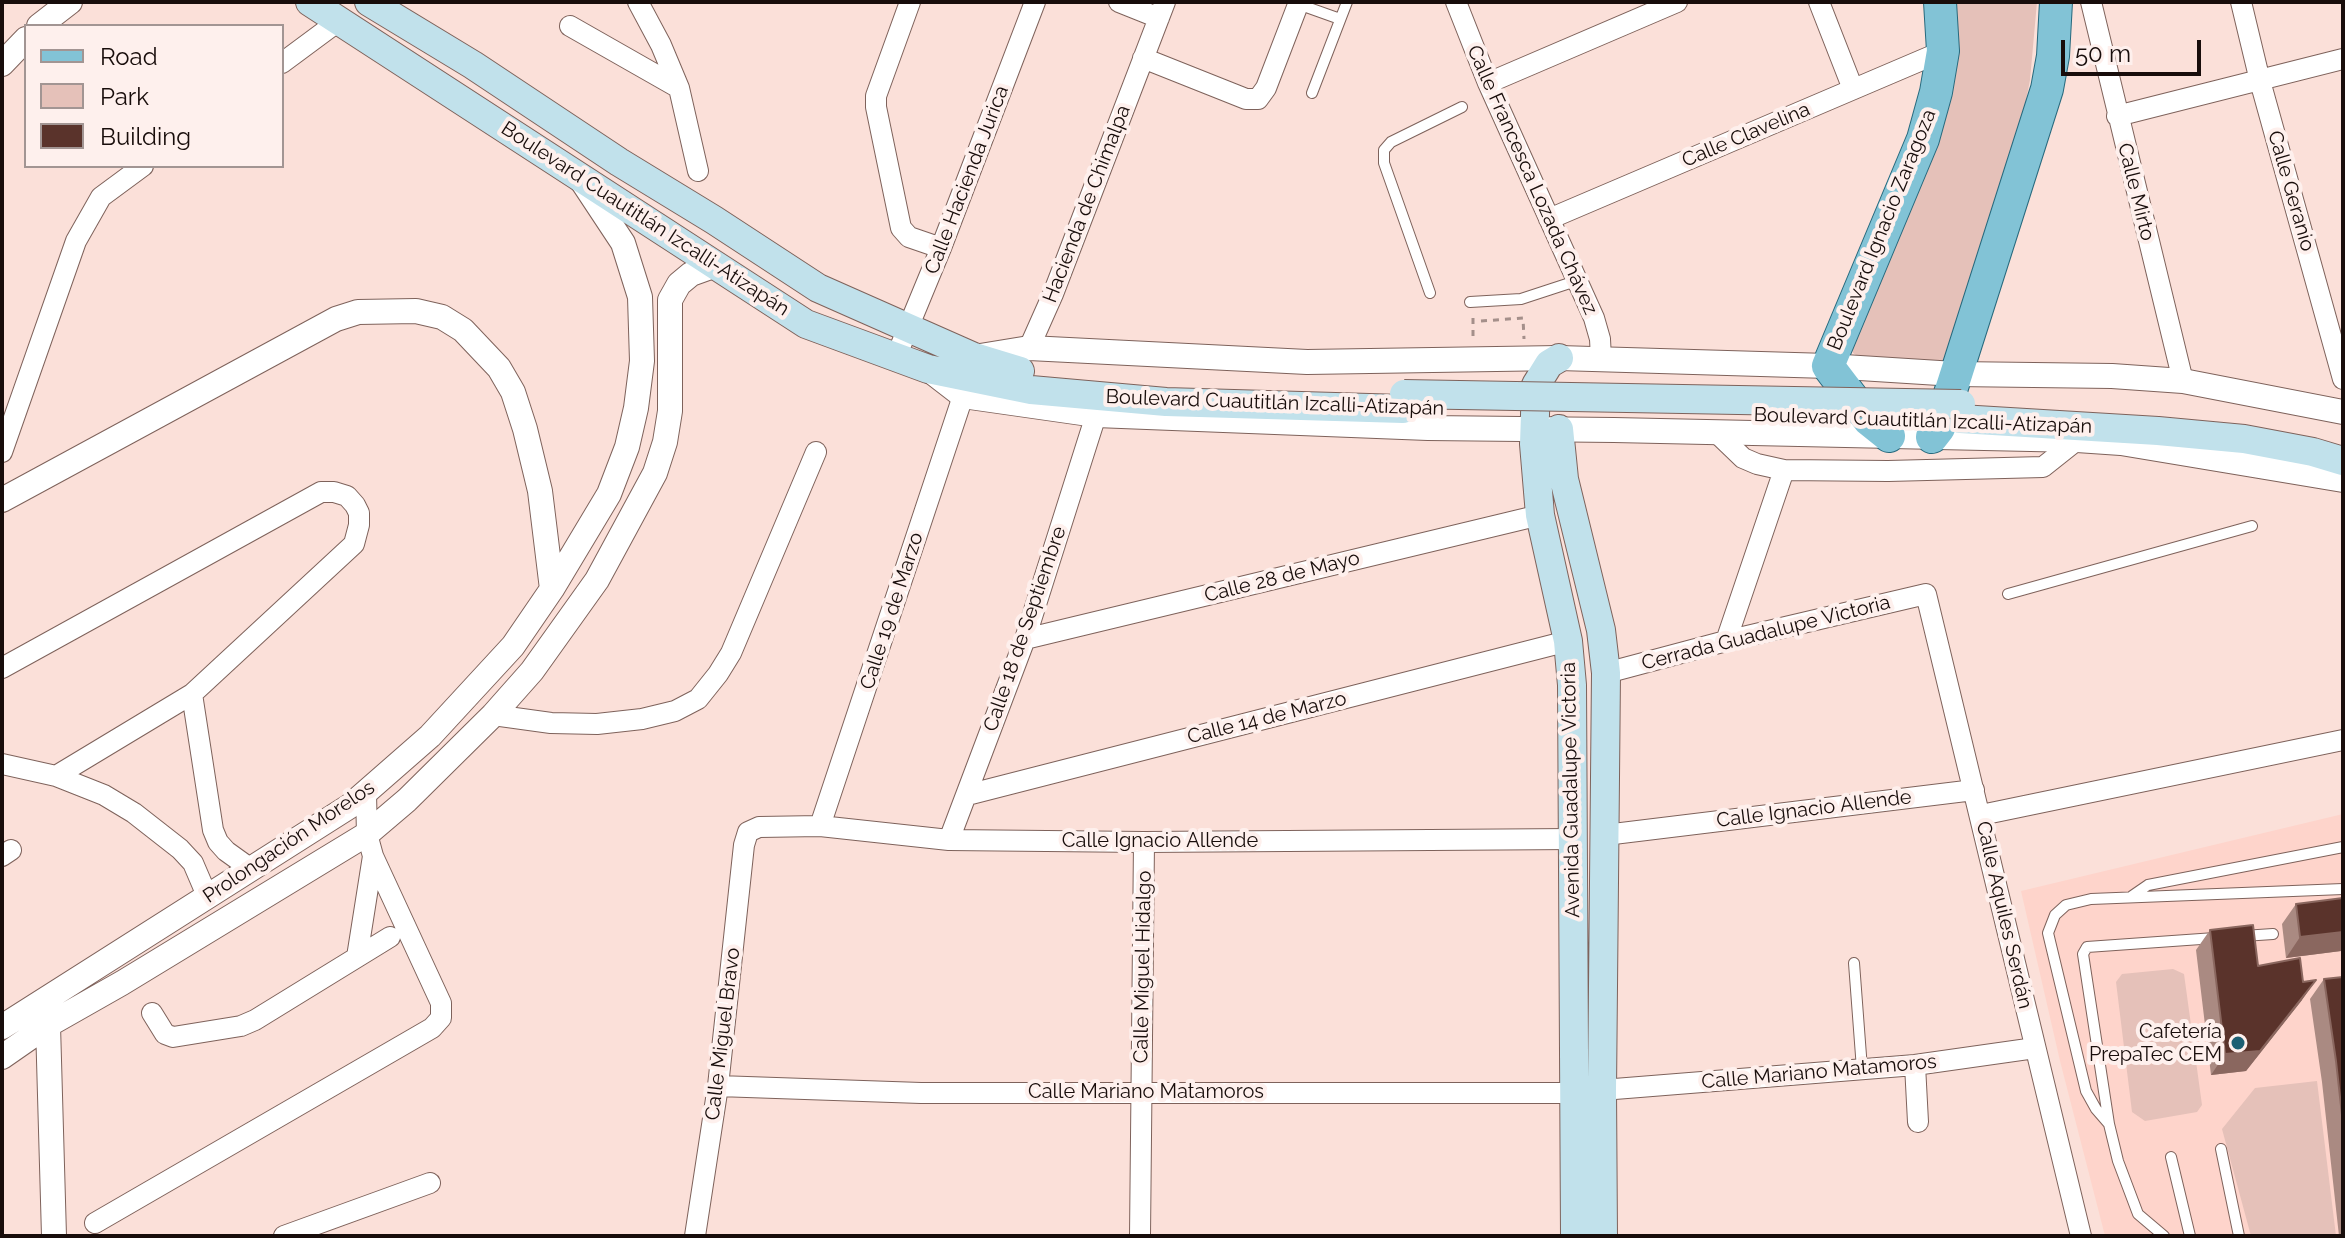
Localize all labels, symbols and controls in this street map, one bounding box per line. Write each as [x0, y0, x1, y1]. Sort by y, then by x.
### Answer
legend [24, 24, 284, 168]
scale bar [2065, 24, 2205, 74]
text: 50 m [2075, 39, 2131, 68]
text: Road [100, 42, 158, 71]
street label: Calle Francesca Lozada Chávez [1462, 42, 1602, 318]
text: Park [100, 82, 149, 111]
street label: Calle Hacienda Jurica [920, 82, 1014, 278]
street label: Calle Clavelina [1678, 97, 1814, 173]
street label: Hacienda de Chimalpa [1038, 102, 1136, 306]
street label: Boulevard Ignacio Zaragoza [1823, 106, 1941, 354]
street label: Boulevard Cuautitlán Izcalli-Atizapán [496, 117, 794, 321]
text: Building [100, 122, 191, 151]
street label: Calle Geranio [2262, 128, 2320, 254]
street label: Calle Mirto [2112, 141, 2160, 243]
street label: Boulevard Cuautitlán Izcalli-Atizapán [1105, 385, 1445, 421]
street label: Boulevard Cuautitlán Izcalli-Atizapán [1753, 403, 2093, 439]
street label: Calle 18 de Septiembre [979, 523, 1071, 735]
street label: Calle 19 de Marzo [855, 529, 929, 693]
street label: Calle 28 de Mayo [1202, 546, 1362, 608]
street label: Cerrada Guadalupe Victoria [1639, 590, 1893, 676]
street label: Avenida Guadalupe Victoria [1557, 662, 1585, 918]
street label: Calle 14 de Marzo [1185, 687, 1349, 749]
street label: Prolongación Morelos [199, 776, 379, 908]
street label: Calle Ignacio Allende [1715, 785, 1913, 833]
street label: Calle Aquiles Serdán [1971, 819, 2037, 1011]
street label: Calle Ignacio Allende [1062, 829, 1258, 853]
street label: Calle Miguel Hidalgo [1129, 870, 1157, 1064]
street label: Calle Miguel Bravo [700, 946, 746, 1122]
place label: Cafetería PrepaTec CEM [2089, 1020, 2222, 1067]
marker: Cafetería PrepaTec CEM [2229, 1034, 2247, 1052]
street label: Calle Mariano Matamoros [1700, 1050, 1938, 1094]
street label: Calle Mariano Matamoros [1028, 1080, 1264, 1104]

